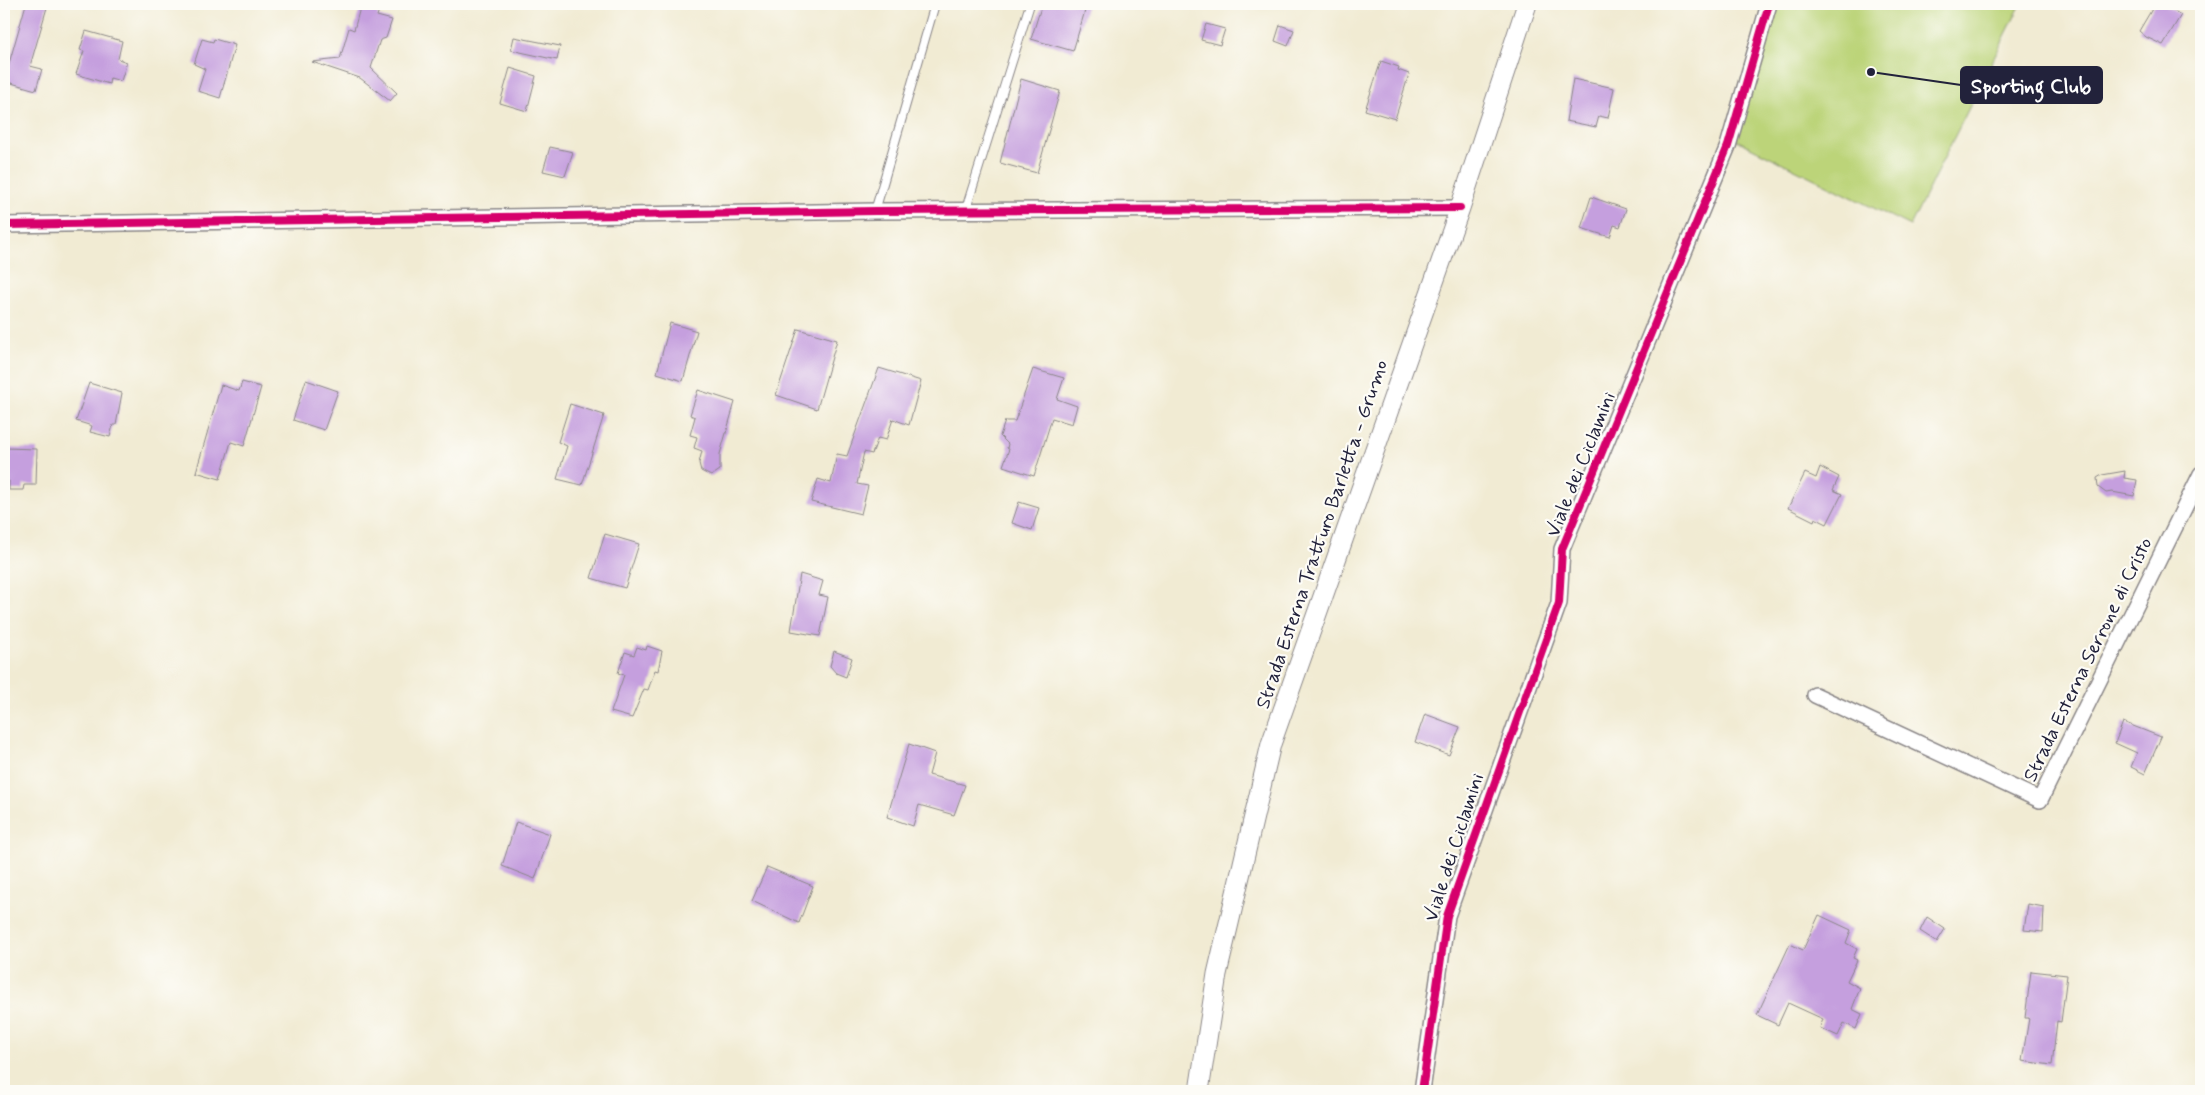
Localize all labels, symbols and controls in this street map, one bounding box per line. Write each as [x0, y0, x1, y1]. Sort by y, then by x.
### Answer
callout: Sporting Club [1961, 67, 2102, 103]
text: Sporting Club [1971, 73, 2091, 103]
street label: Strada Esterna Tratturo Barletta - Grumo [1250, 356, 1395, 713]
street label: Viale dei Ciclamini [1540, 388, 1623, 541]
street label: Strada Esterna Serrone di Cristo [2017, 533, 2159, 786]
street label: Viale dei Ciclamini [1418, 770, 1491, 925]

